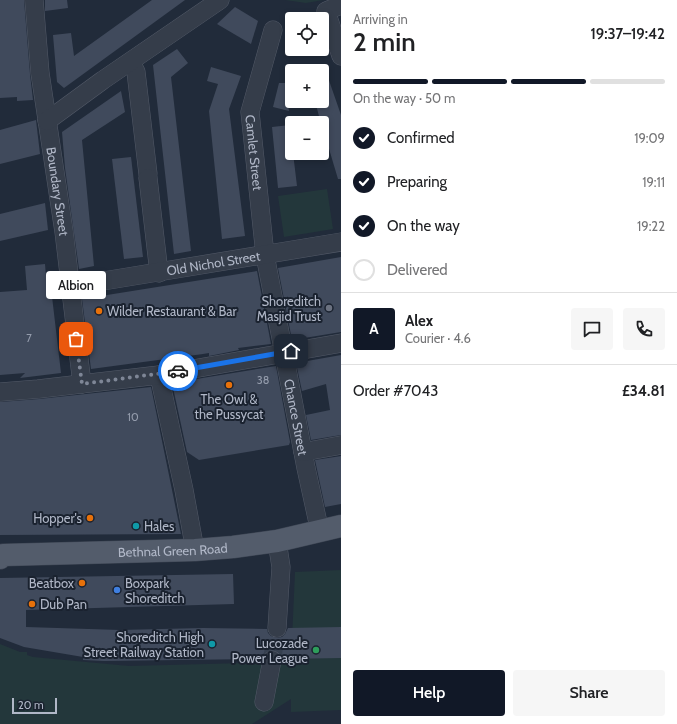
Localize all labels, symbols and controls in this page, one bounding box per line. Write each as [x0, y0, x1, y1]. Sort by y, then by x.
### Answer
text: Arriving in [353, 11, 408, 27]
map controls [285, 12, 329, 160]
button: locate [285, 12, 329, 56]
text: 19:37–19:42 [590, 25, 665, 43]
text: 2 min [353, 26, 416, 58]
button: + [285, 64, 329, 108]
text: On the way · 50 m [353, 90, 455, 106]
street label: Camlet Street [242, 114, 266, 192]
button: − [285, 116, 329, 160]
icon: check [353, 127, 375, 149]
text: Confirmed [387, 129, 455, 147]
text: 19:09 [634, 130, 665, 146]
street label: Boundary Street [43, 146, 72, 237]
icon: check [353, 171, 375, 193]
text: Preparing [387, 173, 447, 191]
text: 19:11 [642, 174, 665, 190]
icon: check [353, 215, 375, 237]
text: On the way [387, 217, 460, 235]
text: 19:22 [637, 218, 665, 234]
street label: Old Nichol Street [165, 247, 262, 278]
text: Delivered [387, 261, 448, 279]
callout: Albion [46, 271, 106, 299]
text: Albion [58, 277, 94, 293]
place label: Shoreditch Masjid Trust [257, 293, 322, 325]
place label: Wilder Restaurant & Bar [107, 303, 238, 319]
marker: Shoreditch Masjid Trust [324, 303, 334, 313]
marker: Wilder Restaurant & Bar [94, 306, 104, 316]
button: chat [571, 308, 613, 350]
button: phone [623, 308, 665, 350]
text: Alex [405, 312, 433, 330]
text: A [369, 320, 379, 338]
pin [59, 322, 93, 356]
icon: bag [65, 328, 87, 350]
text: Courier · 4.6 [405, 330, 471, 346]
house number: 7 [26, 331, 32, 345]
pin [274, 334, 308, 368]
icon: home [280, 340, 302, 362]
courier [158, 351, 198, 391]
icon: car [167, 360, 189, 382]
house number: 38 [257, 373, 269, 387]
street label: Chance Street [281, 378, 311, 457]
marker: The Owl & the Pussycat [224, 380, 234, 390]
text: Order #7043 [353, 382, 438, 400]
text: £34.81 [622, 382, 665, 400]
place label: The Owl & the Pussycat [195, 391, 264, 422]
house number: 10 [127, 410, 139, 424]
place label: Hopper's [33, 510, 83, 526]
marker: Hopper's [85, 513, 95, 523]
place label: Hales [144, 518, 175, 534]
marker: Hales [131, 521, 141, 531]
street label: Bethnal Green Road [118, 539, 228, 560]
place label: Beatbox [29, 575, 75, 591]
place label: Boxpark Shoreditch [125, 575, 185, 606]
marker: Beatbox [77, 578, 87, 588]
marker: Boxpark Shoreditch [112, 585, 122, 595]
place label: Dub Pan [40, 596, 87, 612]
marker: Dub Pan [27, 599, 37, 609]
place label: Shoreditch High Street Railway Station [84, 629, 204, 660]
place label: Lucozade Power League [231, 635, 308, 666]
marker: Shoreditch High Street Railway Station [207, 639, 217, 649]
marker: Lucozade Power League [311, 645, 321, 655]
button: Help [353, 670, 505, 716]
button: Share [513, 670, 665, 716]
scale bar [12, 696, 57, 715]
text: 20 m [18, 698, 44, 712]

